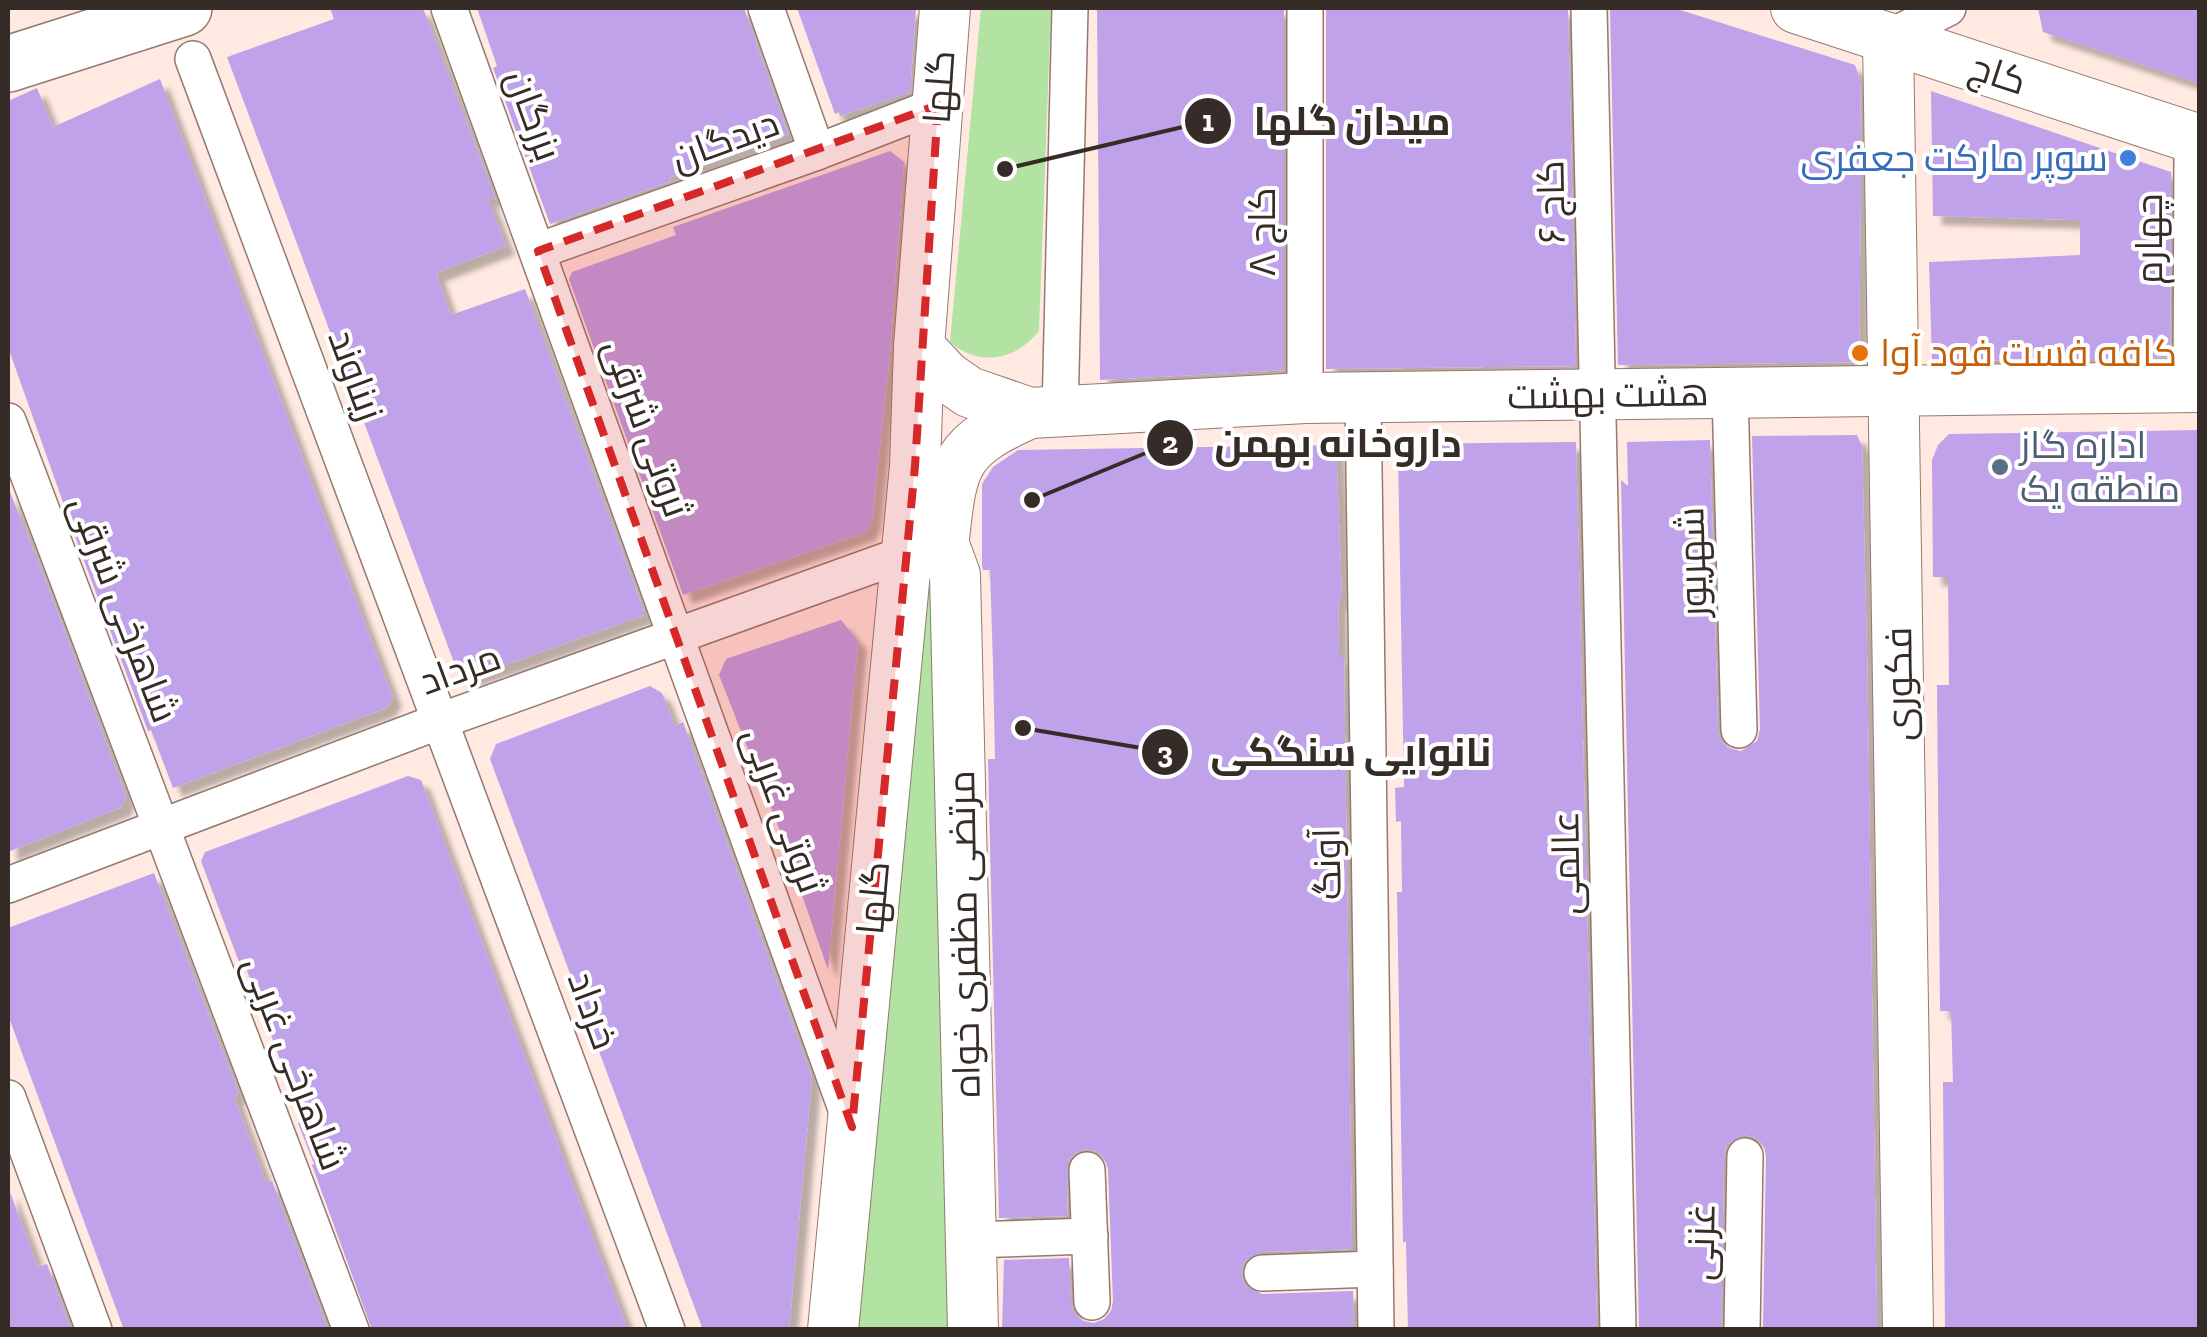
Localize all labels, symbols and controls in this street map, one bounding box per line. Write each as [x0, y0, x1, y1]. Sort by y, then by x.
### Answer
street label: کاج [1963, 43, 2032, 107]
street label: گلها [913, 49, 965, 125]
street label: بزرگان [496, 63, 572, 167]
callout: میدان گلها [1183, 86, 1471, 156]
text: میدان گلها [1253, 97, 1451, 146]
street label: دیدگان [665, 99, 785, 181]
text: 1 [1202, 103, 1214, 139]
place label: سوپر مارکت جعفری [1800, 135, 2108, 183]
marker: سوپر مارکت جعفری [2117, 147, 2139, 169]
street label: کاج ۶ [1527, 160, 1577, 244]
street label: کاج ۸ [1239, 187, 1287, 277]
street label: چهارم [2126, 193, 2175, 285]
street label: زیناوند [318, 323, 394, 427]
place label: کافه فست فود آوا [1880, 330, 2177, 376]
street label: ثروتی شرقی [594, 333, 700, 523]
marker: کافه فست فود آوا [1849, 342, 1871, 364]
street label: هشت بهشت [1507, 369, 1709, 419]
callout: داروخانه بهمن [1145, 408, 1482, 478]
text: داروخانه بهمن [1214, 419, 1462, 468]
place label: اداره گاز منطقه یک [2018, 422, 2180, 512]
text: 2 [1162, 425, 1178, 461]
marker: اداره گاز منطقه یک [1989, 456, 2011, 478]
street label: شاهرخی شرقی [60, 489, 188, 729]
street label: شهریور [1667, 506, 1717, 620]
street label: فکوری [1875, 627, 1923, 741]
street label: مرداد [413, 633, 507, 705]
callout: نانوایی سنگکی [1140, 717, 1511, 787]
street label: ثروتی غربی [733, 721, 835, 899]
text: نانوایی سنگکی [1211, 728, 1492, 776]
text: 3 [1157, 735, 1173, 771]
street label: مرتضی مظفری خواه [938, 770, 990, 1098]
street label: عالمی [1542, 811, 1590, 915]
street label: آونگ [1303, 828, 1351, 900]
street label: گلها [847, 859, 899, 937]
street label: شاهرخی غربی [233, 950, 357, 1176]
street label: خرداد [558, 965, 628, 1055]
street label: غزنی [1677, 1203, 1725, 1281]

